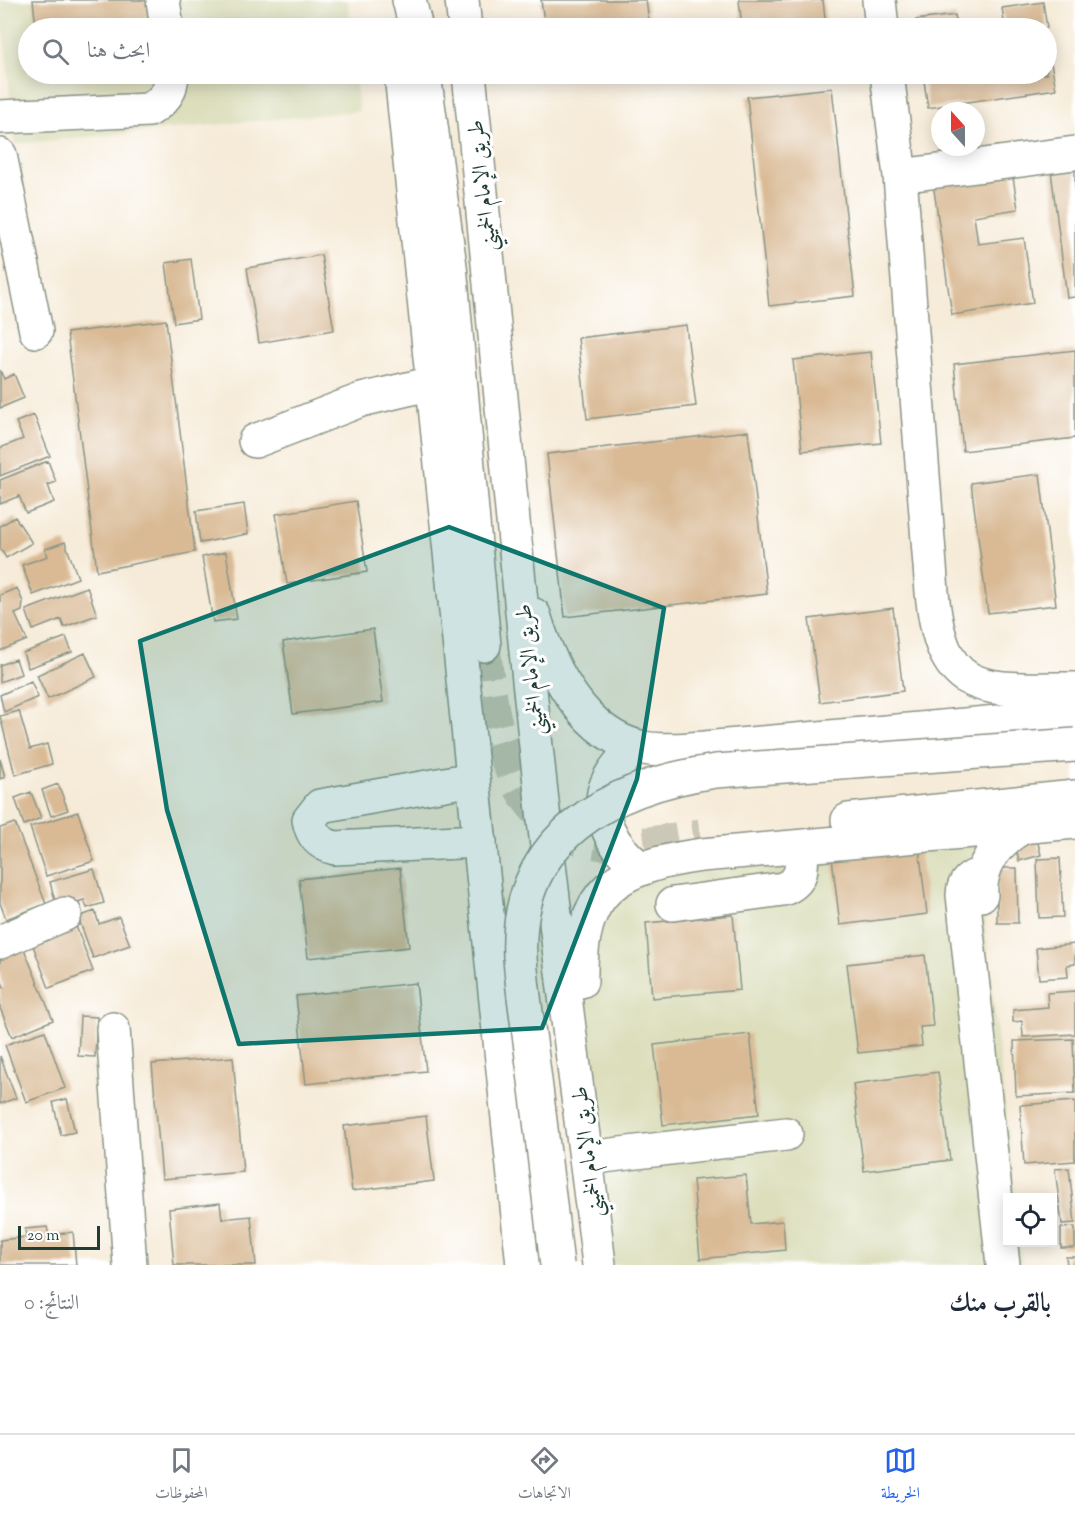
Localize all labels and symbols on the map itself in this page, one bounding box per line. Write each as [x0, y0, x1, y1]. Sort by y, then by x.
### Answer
north arrow [931, 102, 985, 156]
street label: طريق الإمام الخميني [461, 118, 509, 253]
street label: طريق الإمام الخميني [509, 602, 557, 737]
street label: طريق الإمام الخميني [565, 1084, 615, 1219]
scale bar [18, 1223, 100, 1250]

